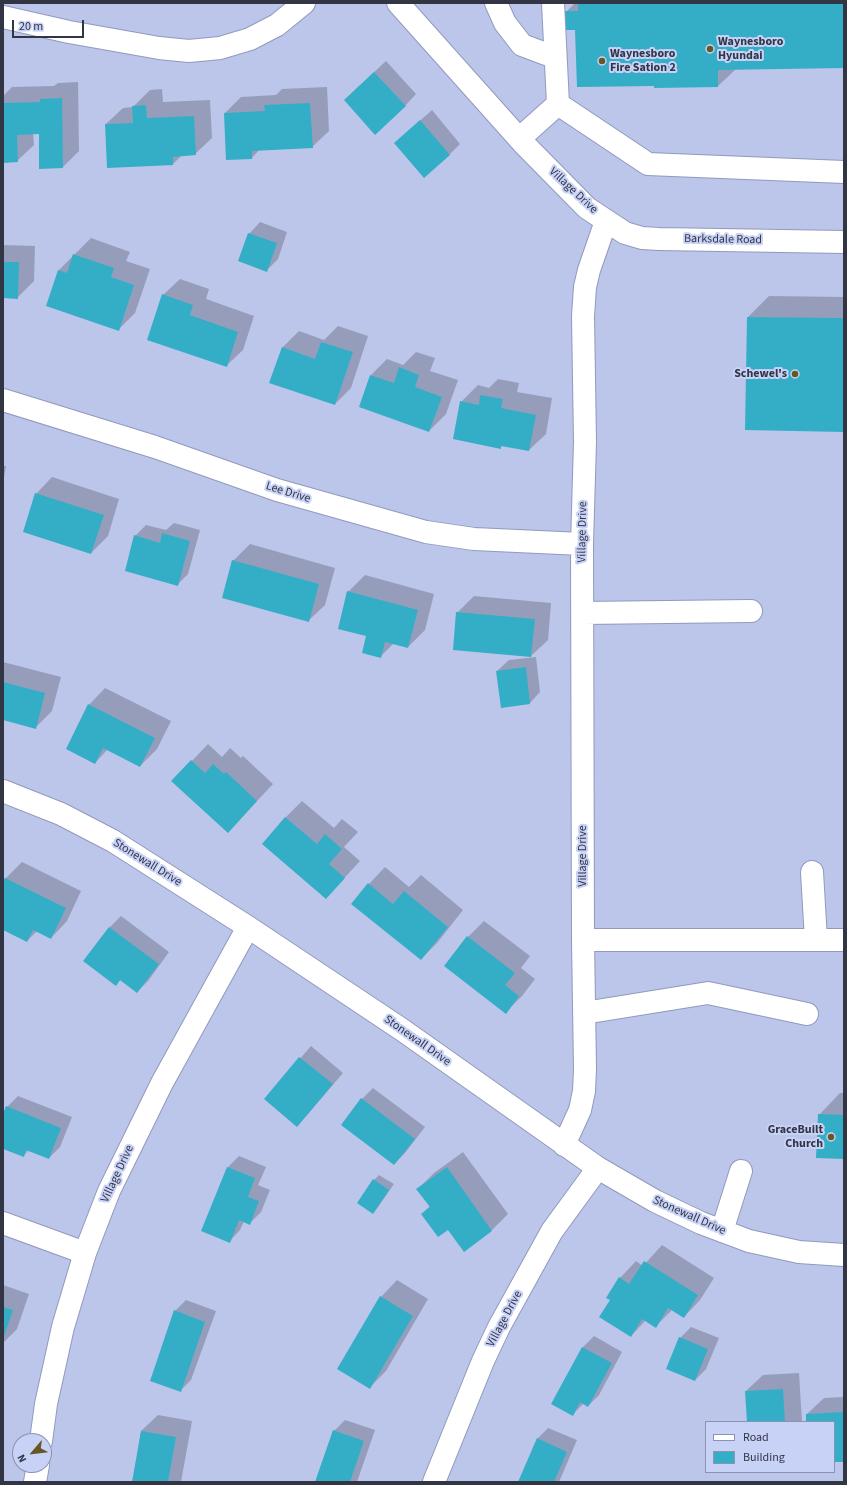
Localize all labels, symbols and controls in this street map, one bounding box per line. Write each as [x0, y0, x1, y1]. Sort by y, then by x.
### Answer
scale bar [14, 12, 86, 38]
text: 20 m [19, 18, 43, 35]
place label: Waynesboro Hyundai [718, 35, 783, 63]
marker: Waynesboro Hyundai [705, 44, 715, 54]
place label: Waynesboro Fire Sation 2 [610, 47, 676, 75]
marker: Waynesboro Fire Sation 2 [597, 56, 607, 66]
street label: Village Drive [546, 165, 600, 217]
street label: Barksdale Road [684, 232, 762, 248]
place label: Schewel's [734, 367, 787, 381]
marker: Schewel's [790, 369, 800, 379]
street label: Lee Drive [264, 479, 312, 507]
street label: Village Drive [575, 501, 591, 563]
street label: Village Drive [576, 825, 590, 887]
street label: Stonewall Drive [110, 836, 184, 890]
street label: Stonewall Drive [381, 1013, 453, 1069]
place label: GraceBuilt Church [768, 1123, 823, 1151]
marker: GraceBuilt Church [826, 1132, 836, 1142]
street label: Village Drive [98, 1143, 138, 1205]
street label: Stonewall Drive [650, 1194, 728, 1238]
street label: Village Drive [484, 1288, 526, 1350]
legend [705, 1421, 835, 1473]
text: Road [743, 1429, 769, 1446]
north arrow [12, 1433, 52, 1473]
text: Building [743, 1449, 785, 1466]
text: N [14, 1452, 30, 1465]

